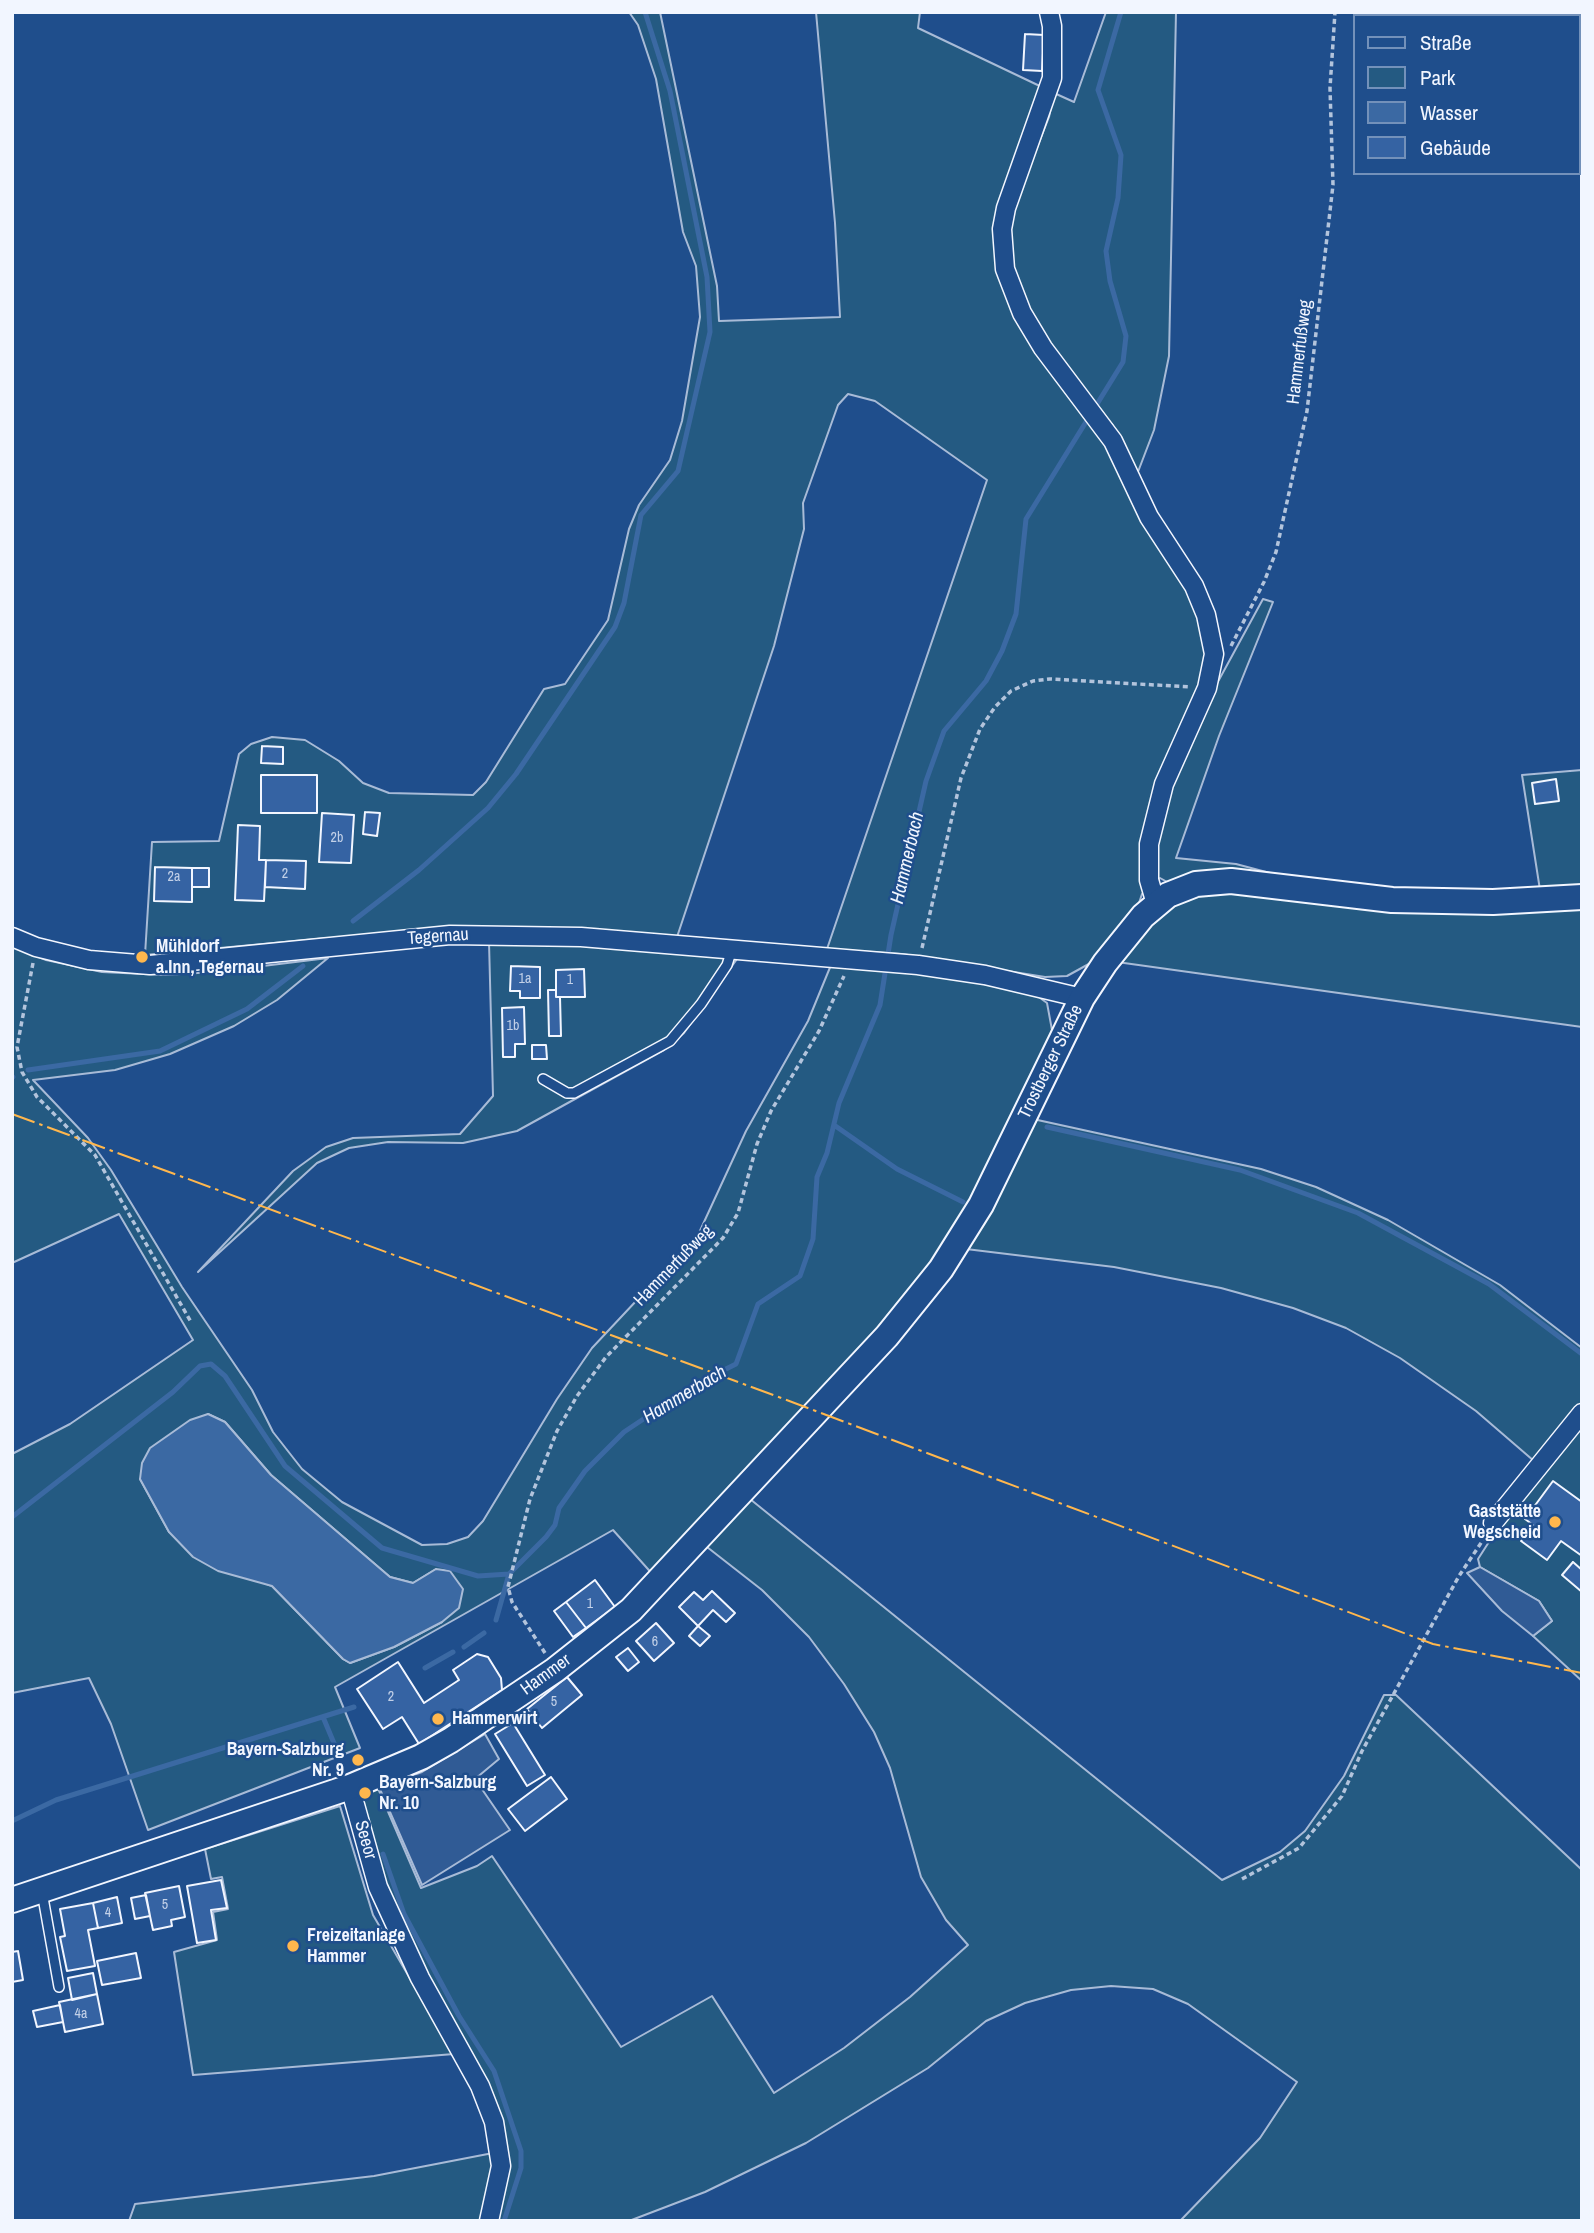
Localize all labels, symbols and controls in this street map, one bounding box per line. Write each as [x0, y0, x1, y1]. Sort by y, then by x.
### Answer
legend [1352, 14, 1580, 175]
text: Straße [1420, 28, 1472, 57]
text: Park [1420, 63, 1455, 92]
text: Wasser [1420, 98, 1478, 127]
text: Gebäude [1420, 133, 1491, 162]
street label: Hammerfußweg [1283, 299, 1317, 405]
water label: Hammerbach [886, 810, 930, 906]
house number: 2b [331, 830, 343, 846]
house number: 2 [282, 866, 288, 882]
house number: 2a [168, 869, 180, 885]
street label: Tegernau [407, 924, 469, 950]
place label: Mühldorf a.Inn, Tegernau [156, 936, 264, 978]
marker: Mühldorf a.Inn, Tegernau [134, 949, 150, 965]
house number: 1a [519, 971, 531, 987]
house number: 1 [567, 972, 573, 988]
street label: Trostberger Straße [1014, 1001, 1088, 1123]
house number: 1b [507, 1018, 519, 1034]
street label: Hammerfußweg [630, 1221, 718, 1311]
water label: Hammerbach [639, 1361, 731, 1429]
place label: Gaststätte Wegscheid [1463, 1501, 1541, 1544]
marker: Gaststätte Wegscheid [1547, 1514, 1563, 1530]
house number: 1 [587, 1596, 593, 1612]
house number: 6 [652, 1634, 658, 1650]
street label: Hammer [517, 1650, 575, 1700]
house number: 2 [388, 1689, 394, 1705]
house number: 5 [551, 1694, 557, 1710]
place label: Hammerwirt [452, 1708, 537, 1730]
marker: Hammerwirt [430, 1711, 446, 1727]
place label: Bayern-Salzburg Nr. 9 [227, 1739, 344, 1782]
marker: Bayern-Salzburg Nr. 9 [350, 1752, 366, 1768]
place label: Bayern-Salzburg Nr. 10 [379, 1772, 496, 1814]
marker: Bayern-Salzburg Nr. 10 [357, 1785, 373, 1801]
street label: Seeor [349, 1818, 381, 1862]
house number: 5 [162, 1897, 168, 1913]
house number: 4 [105, 1905, 111, 1921]
place label: Freizeitanlage Hammer [307, 1925, 405, 1968]
marker: Freizeitanlage Hammer [285, 1938, 301, 1954]
house number: 4a [75, 2006, 87, 2022]

